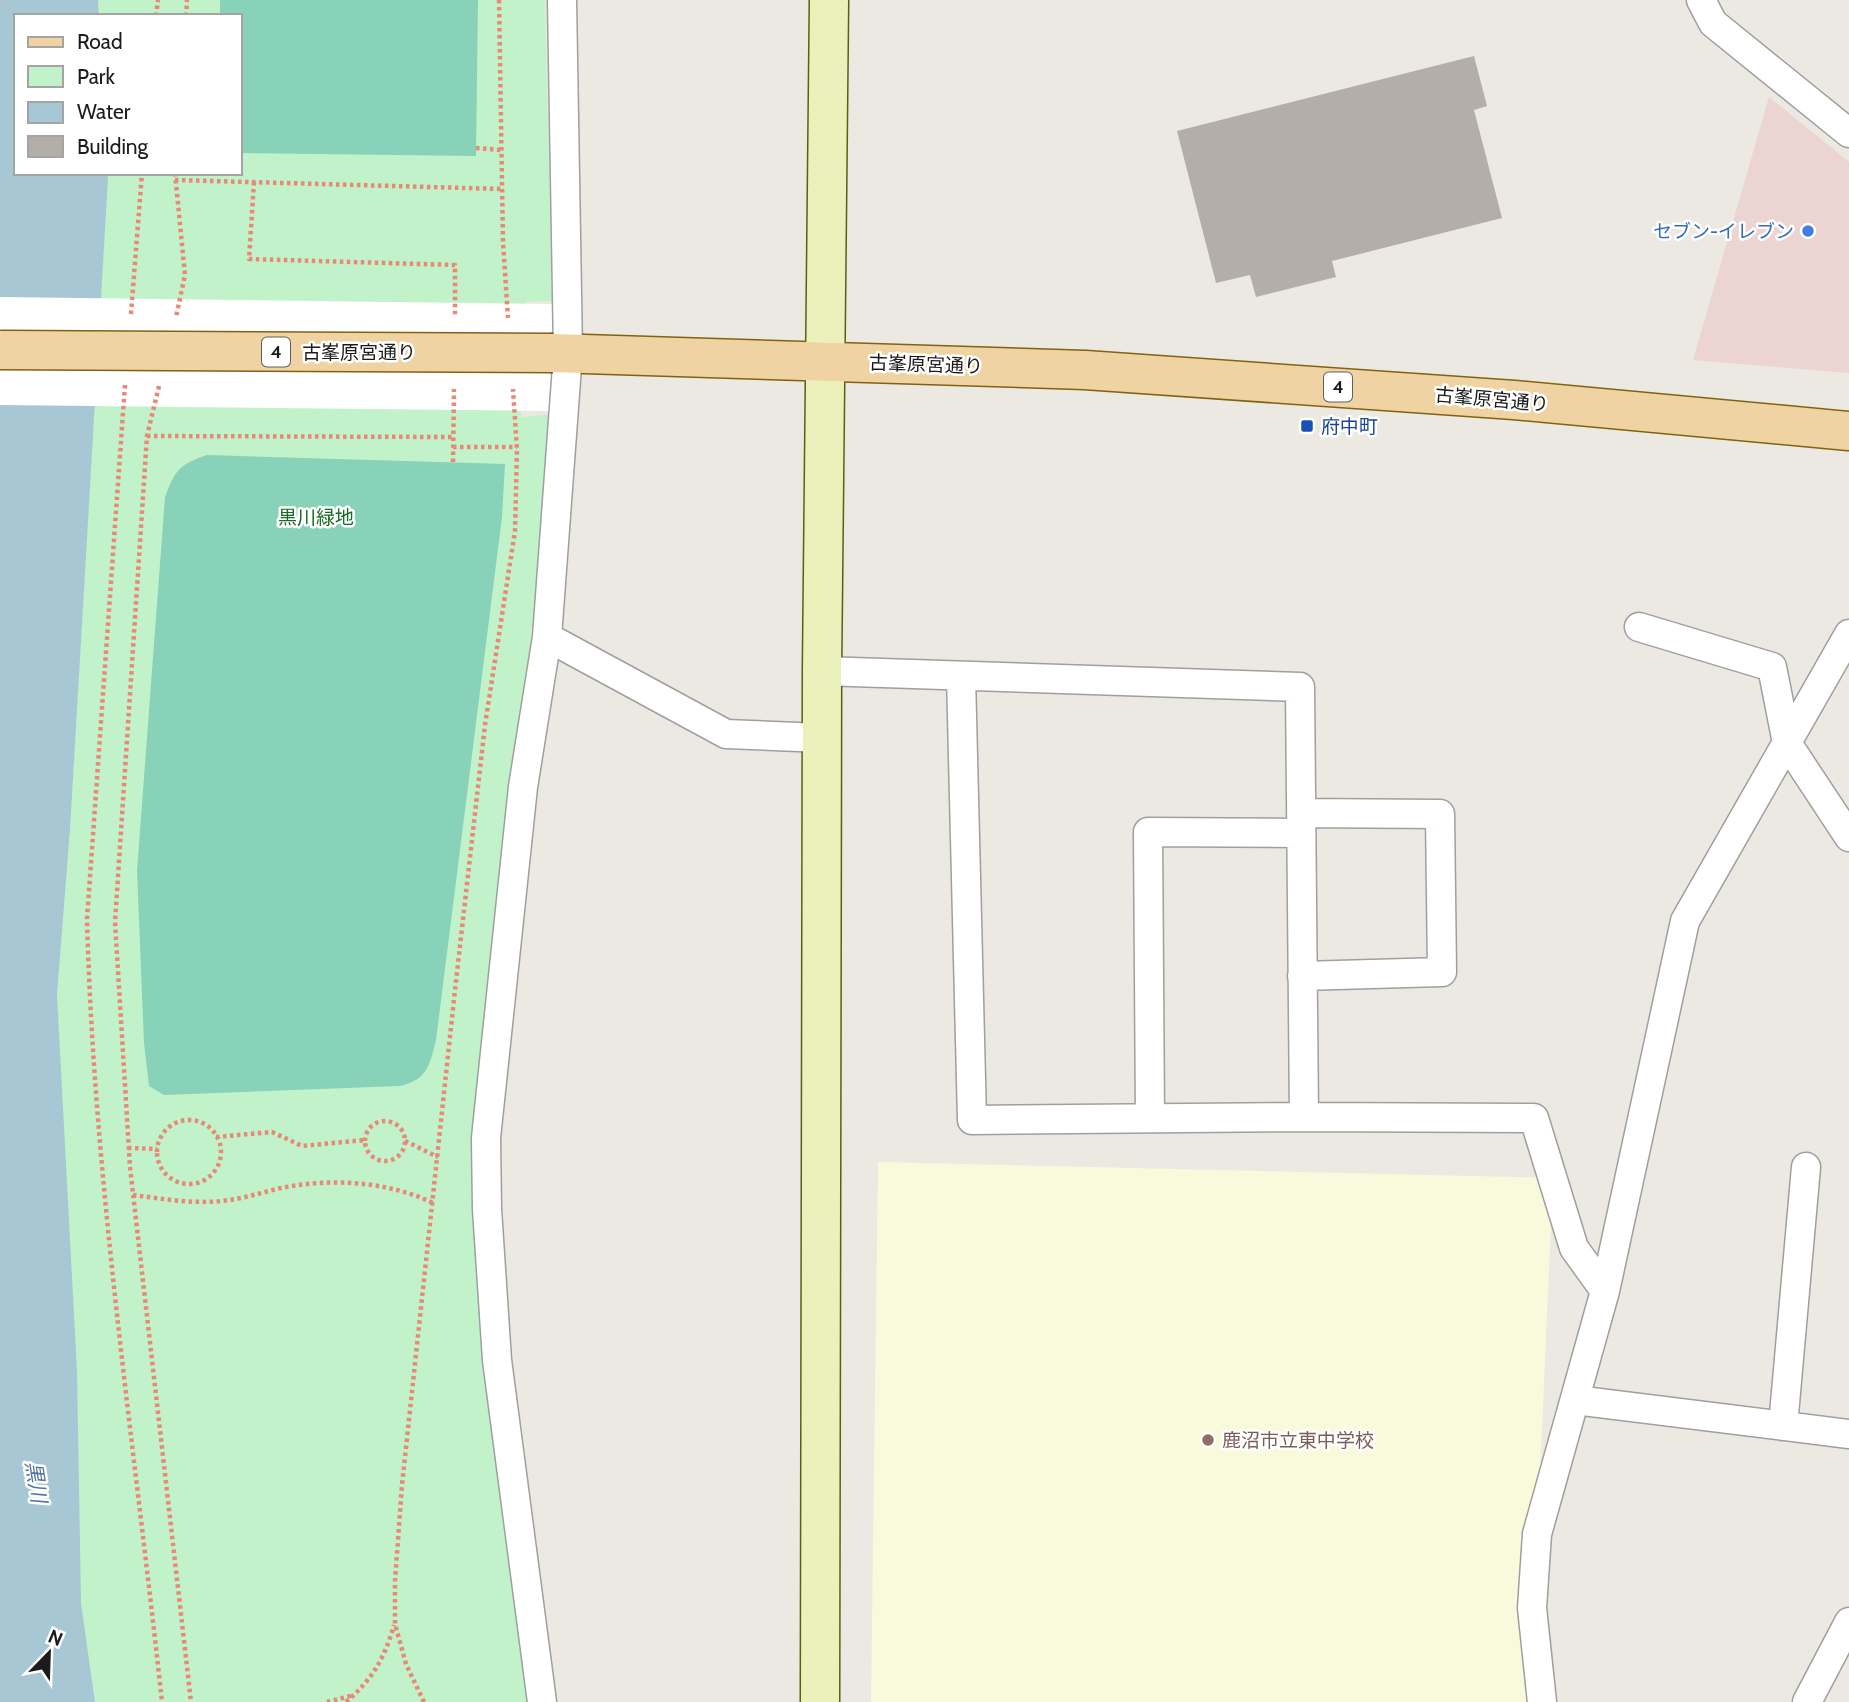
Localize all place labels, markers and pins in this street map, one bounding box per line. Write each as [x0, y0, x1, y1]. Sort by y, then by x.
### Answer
place label: セブン-イレブン [1653, 220, 1794, 243]
marker: セブン-イレブン [1800, 223, 1816, 239]
place label: 府中町 [1321, 415, 1378, 438]
marker: 府中町 [1299, 418, 1315, 434]
place label: 鹿沼市立東中学校 [1222, 1429, 1374, 1452]
marker: 鹿沼市立東中学校 [1200, 1432, 1216, 1448]

